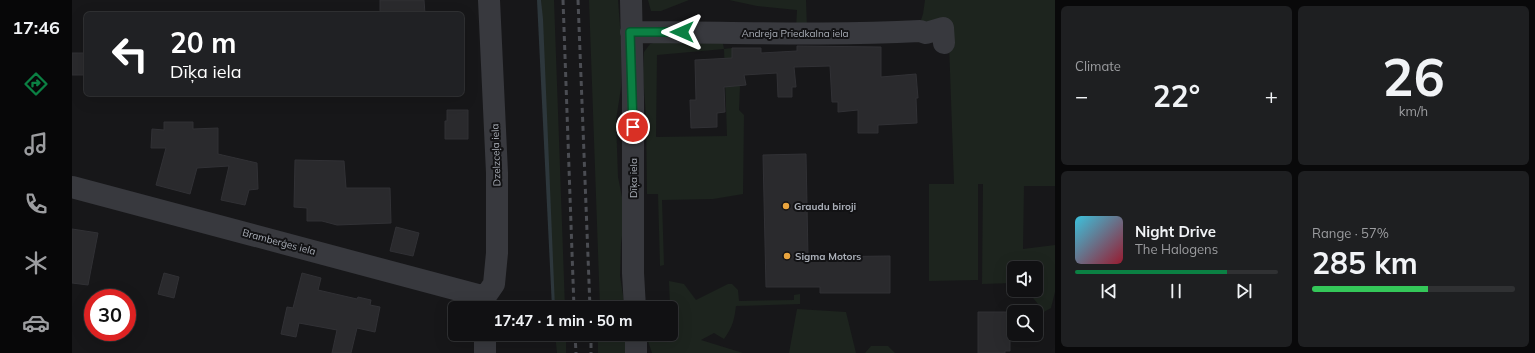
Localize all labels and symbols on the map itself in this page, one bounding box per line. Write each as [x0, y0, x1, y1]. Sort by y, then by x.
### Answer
position arrow [661, 11, 703, 53]
street label: Andreja Priedkalna iela [741, 27, 849, 40]
pin [616, 110, 650, 144]
street label: Dzelzceļa iela [488, 123, 504, 187]
street label: Dīķa iela [627, 158, 640, 198]
place label: Graudu biroji [794, 200, 856, 213]
marker: Graudu biroji [781, 201, 791, 211]
street label: Bramberģes iela [241, 226, 317, 258]
place label: Sigma Motors [795, 250, 861, 263]
marker: Sigma Motors [782, 251, 792, 261]
speed limit sign: 30 [84, 289, 136, 341]

